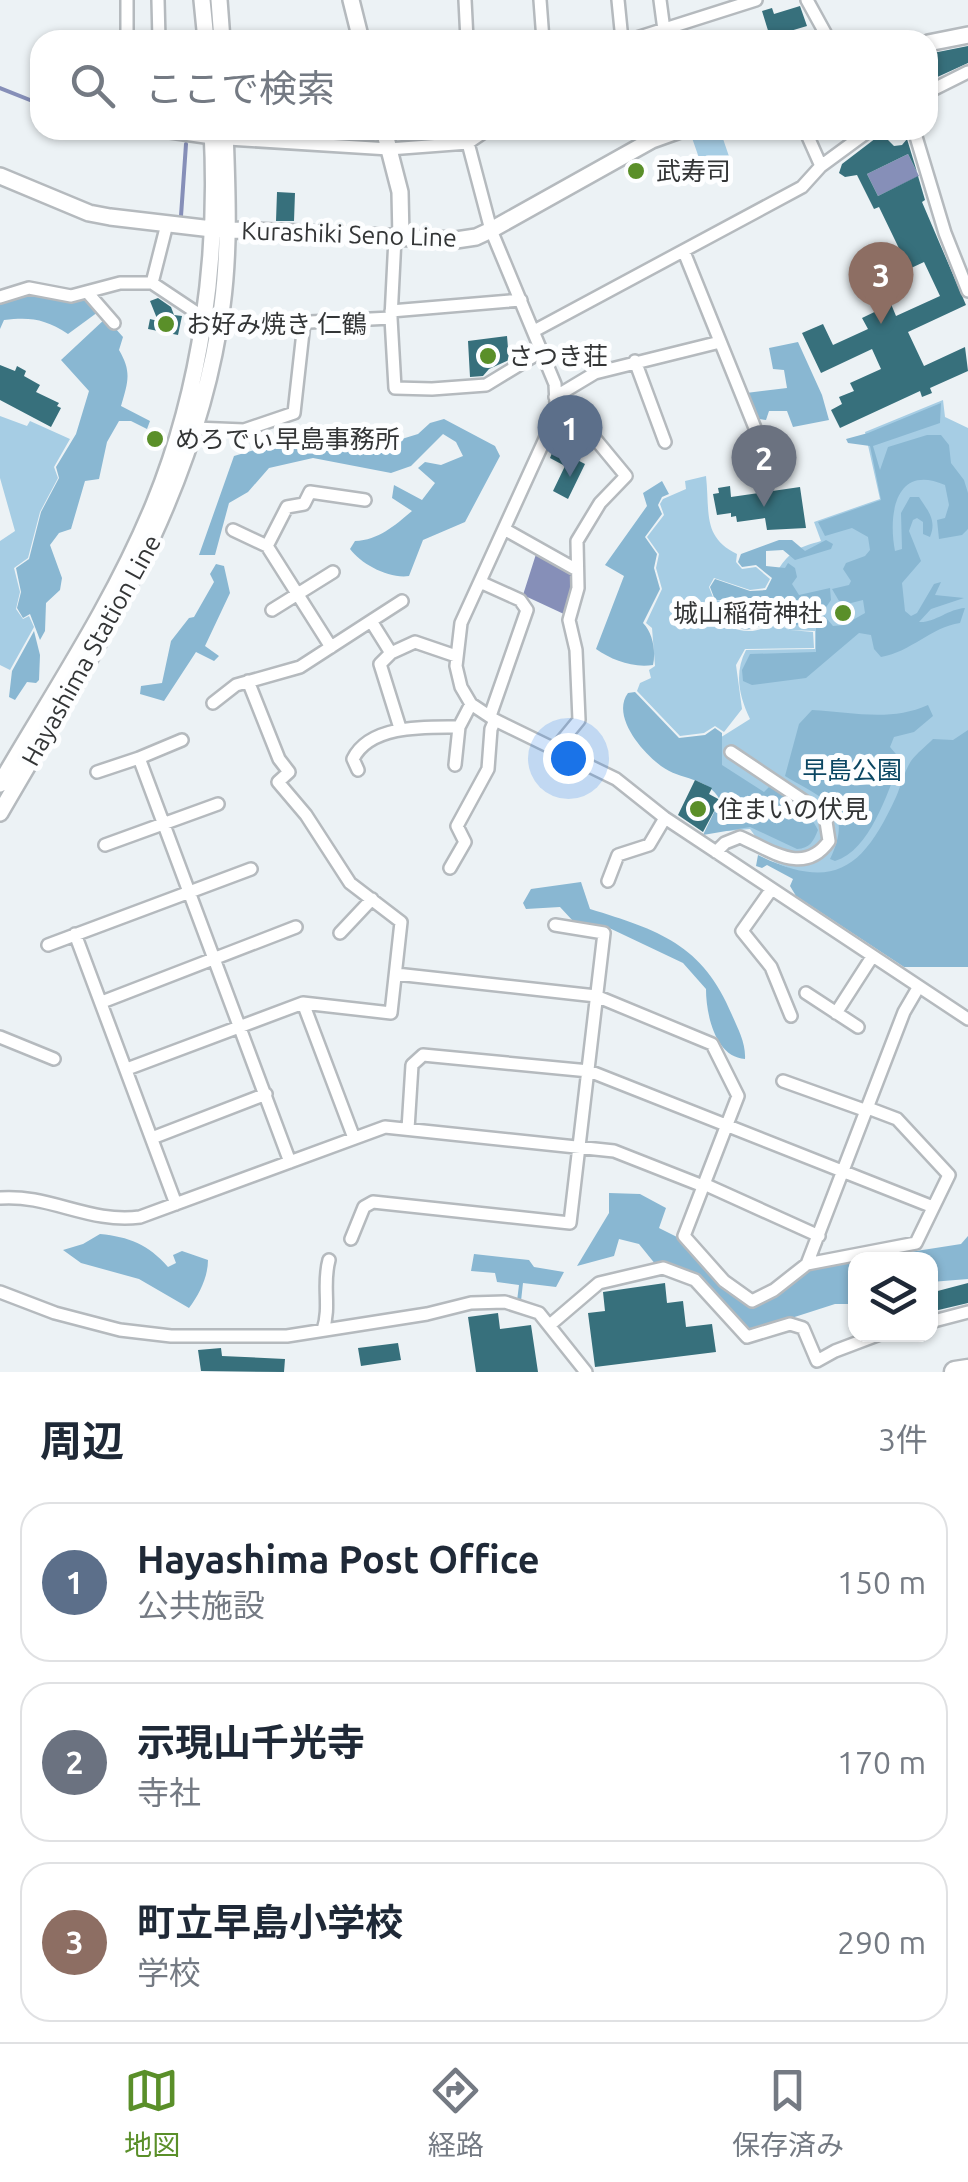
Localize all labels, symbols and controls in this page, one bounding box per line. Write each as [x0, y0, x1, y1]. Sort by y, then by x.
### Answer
search box [30, 30, 938, 140]
icon: search [65, 58, 120, 113]
text: ここで検索 [145, 67, 335, 109]
place label: 武寿司 [656, 157, 731, 185]
marker: 武寿司 [625, 160, 647, 182]
street label: Kurashiki Seno Line [241, 216, 457, 252]
pin: 3 [848, 242, 914, 324]
place label: お好み焼き 仁鶴 [186, 310, 367, 338]
marker: お好み焼き 仁鶴 [155, 313, 177, 335]
place label: さつき荘 [508, 342, 608, 370]
marker: さつき荘 [477, 345, 499, 367]
pin: 1 [538, 394, 602, 477]
pin: 2 [732, 424, 796, 507]
place label: めろでぃ早島事務所 [175, 425, 400, 453]
marker: めろでぃ早島事務所 [144, 428, 166, 450]
street label: Hayashima Station Line [16, 530, 166, 770]
place label: 城山稲荷神社 [673, 599, 823, 627]
marker: 城山稲荷神社 [832, 602, 854, 624]
your location [543, 733, 594, 784]
park label: 早島公園 [802, 756, 902, 784]
place label: 住まいの伏見 [718, 795, 868, 823]
marker: 住まいの伏見 [687, 798, 709, 820]
map controls [848, 1252, 938, 1342]
button: layers [848, 1252, 938, 1342]
text: 周辺 [40, 1417, 124, 1464]
text: 3件 [878, 1421, 928, 1457]
text: Hayashima Post Office [137, 1538, 540, 1580]
text: 1 [65, 1564, 84, 1600]
text: 150 m [837, 1564, 926, 1600]
text: 公共施設 [137, 1587, 265, 1623]
text: 示現山千光寺 [137, 1721, 365, 1763]
text: 2 [65, 1744, 84, 1780]
text: 170 m [837, 1744, 926, 1780]
text: 寺社 [137, 1774, 201, 1810]
text: 町立早島小学校 [137, 1901, 403, 1943]
text: 3 [65, 1924, 84, 1960]
text: 290 m [837, 1924, 926, 1960]
text: 学校 [137, 1954, 201, 1990]
tab: 地図 [124, 2063, 180, 2163]
tab: 経路 [428, 2063, 484, 2163]
tab: 保存済み [732, 2063, 844, 2163]

